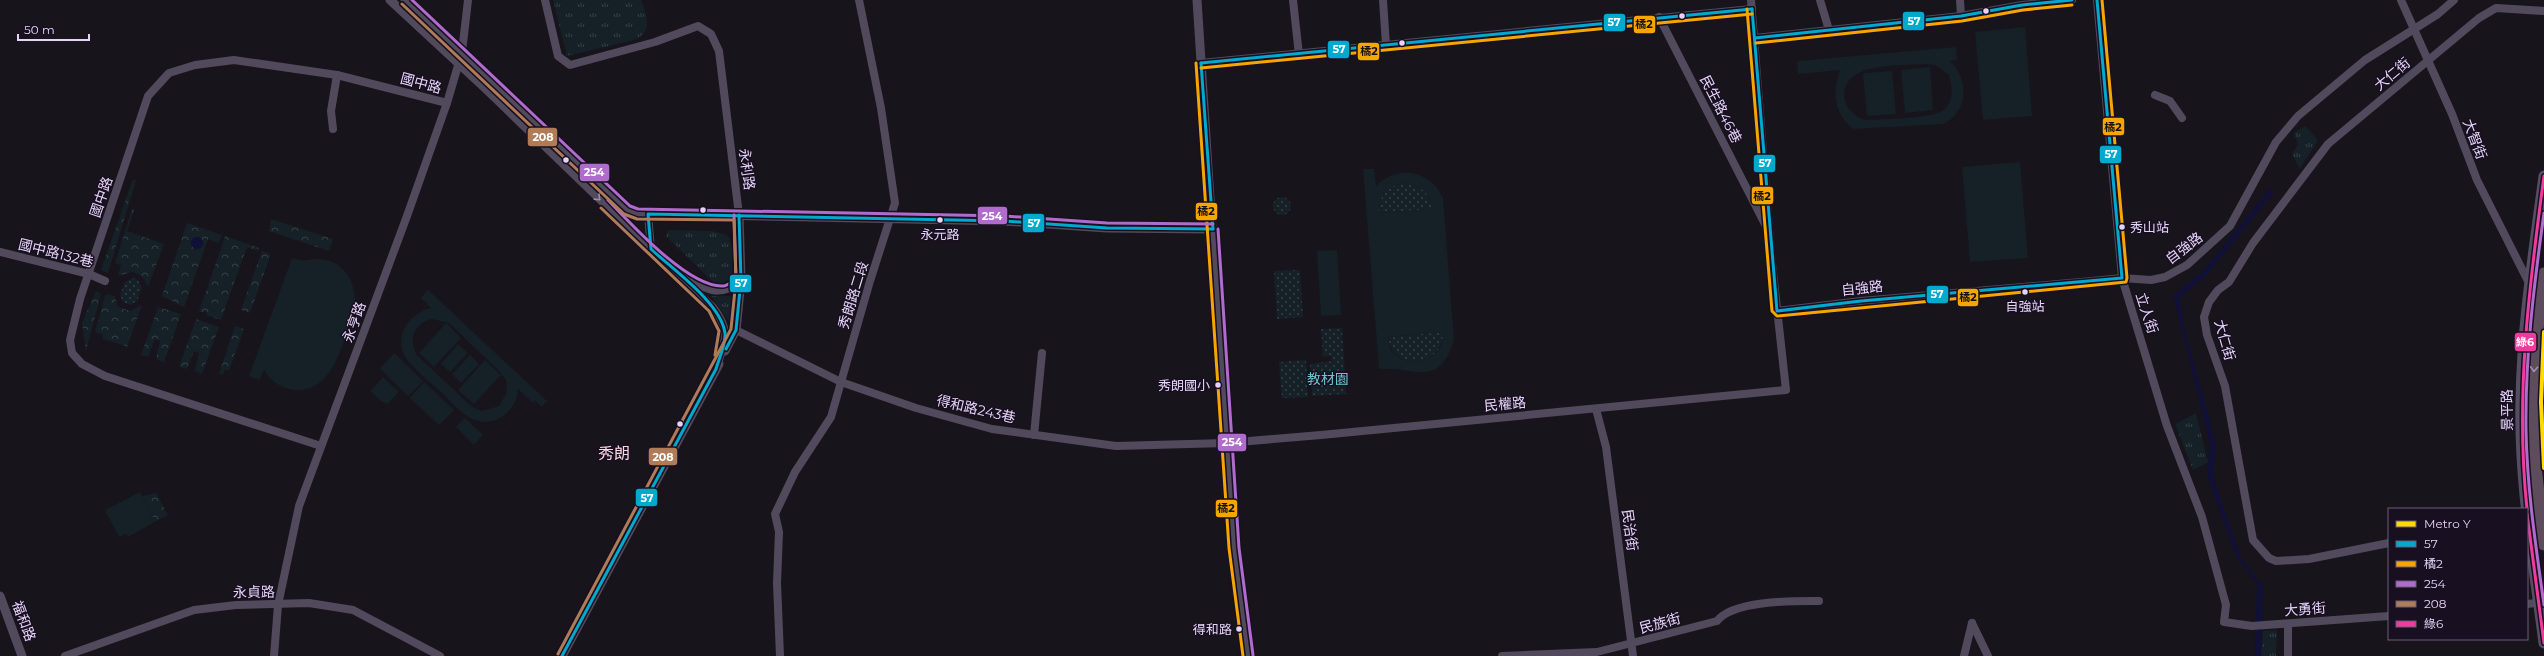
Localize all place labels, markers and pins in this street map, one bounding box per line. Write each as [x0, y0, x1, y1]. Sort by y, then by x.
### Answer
unlabelled marker [1981, 6, 1991, 16]
unlabelled marker [1677, 11, 1687, 21]
unlabelled marker [1397, 38, 1407, 48]
unlabelled marker [561, 155, 571, 165]
unlabelled marker [698, 205, 708, 215]
marker: 永元路 [935, 215, 945, 225]
place label: 秀山站 [2130, 219, 2169, 235]
marker: 秀山站 [2117, 222, 2127, 232]
place label: 永元路 [920, 226, 960, 242]
marker: 自強站 [2020, 287, 2030, 297]
place label: 自強站 [2005, 298, 2045, 314]
place label: 秀朗國小 [1158, 377, 1210, 393]
marker: 秀朗國小 [1213, 380, 1223, 390]
unlabelled marker [675, 419, 685, 429]
place label: 得和路 [1193, 621, 1232, 637]
marker: 得和路 [1234, 624, 1244, 634]

